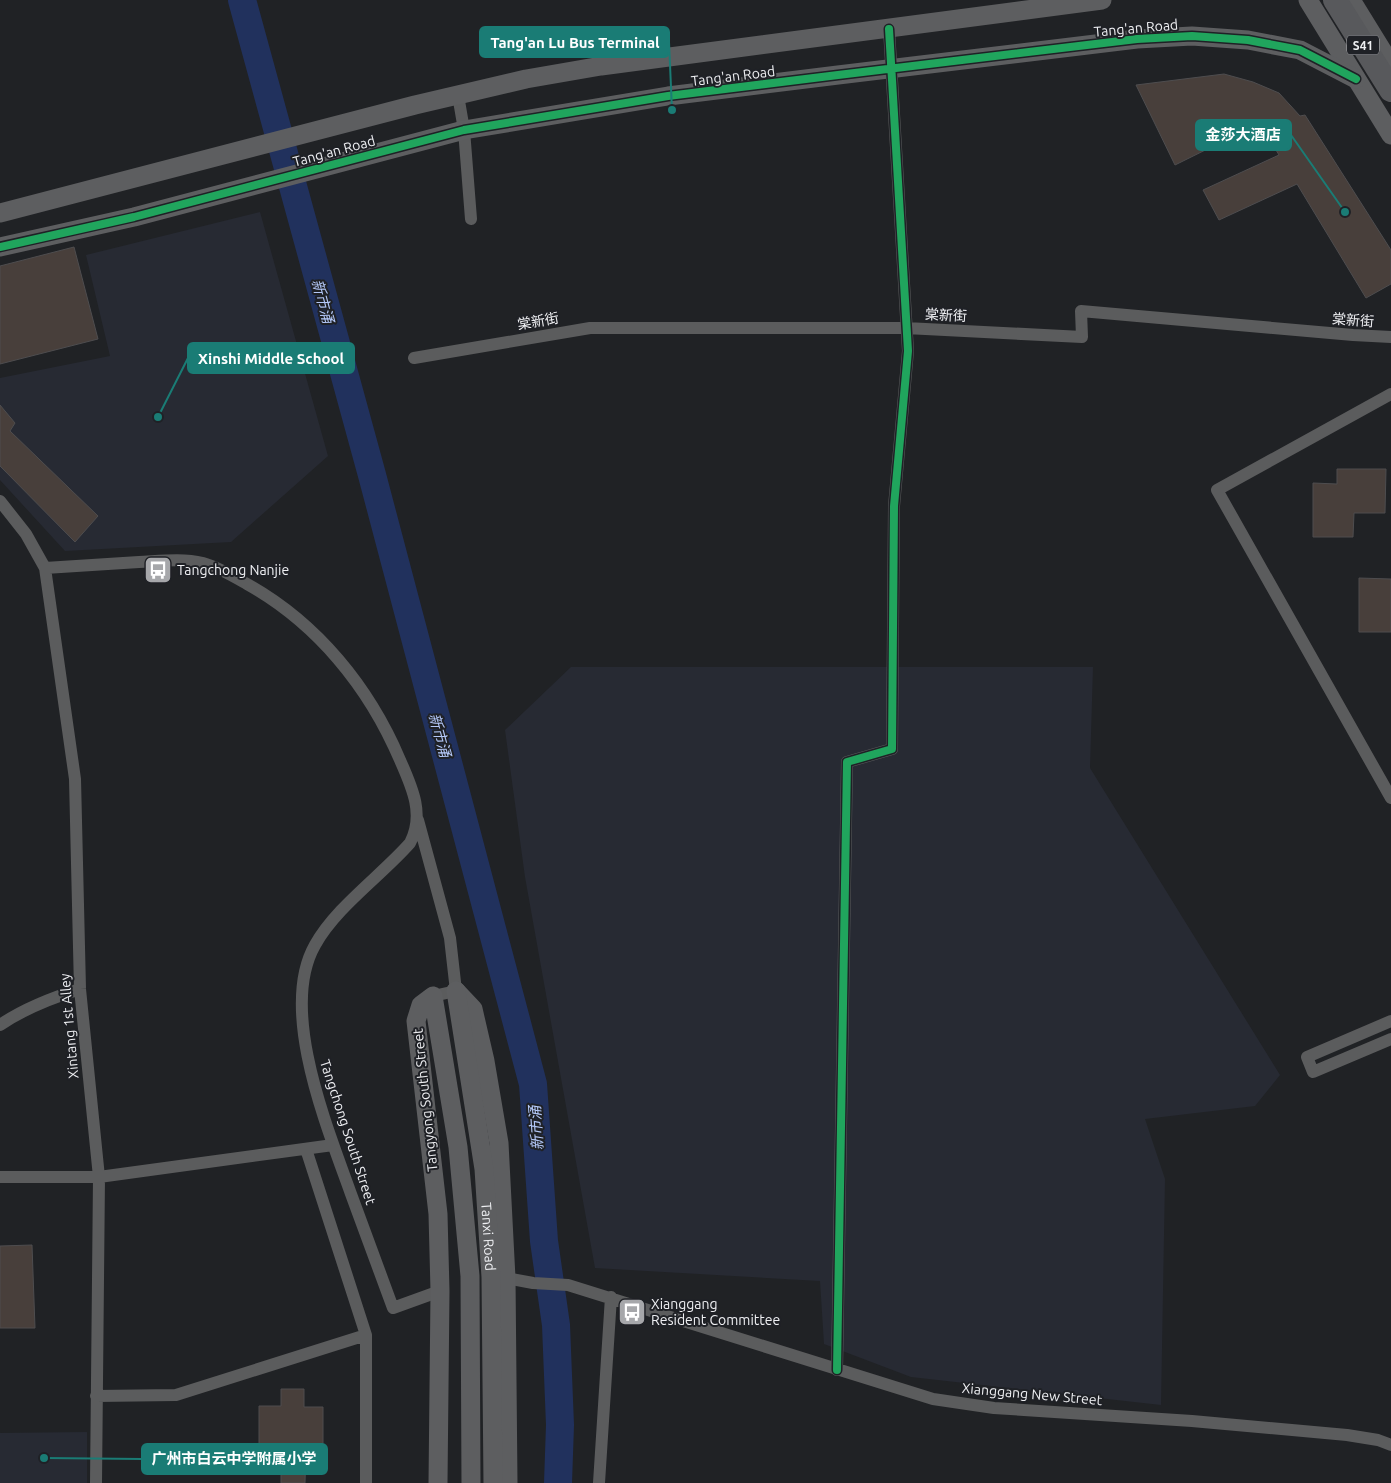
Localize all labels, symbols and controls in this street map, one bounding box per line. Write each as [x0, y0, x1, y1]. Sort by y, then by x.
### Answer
street label: Tang'an Road [1093, 16, 1179, 40]
callout: Tang'an Lu Bus Terminal [480, 27, 669, 57]
text: Tang'an Lu Bus Terminal [490, 34, 660, 51]
road number: S41 [1347, 36, 1379, 54]
street label: Tang'an Road [690, 63, 776, 89]
callout: 金莎大酒店 [1196, 120, 1291, 150]
text: 金莎大酒店 [1205, 126, 1281, 143]
street label: Tang'an Road [291, 132, 377, 170]
water label: 新市涌 [309, 277, 338, 327]
street label: 棠新街 [925, 306, 967, 324]
street label: 棠新街 [516, 309, 560, 333]
street label: 棠新街 [1331, 311, 1375, 329]
callout: Xinshi Middle School [188, 343, 354, 373]
text: Xinshi Middle School [198, 350, 344, 367]
bus stop icon: Tangchong Nanjie [143, 555, 173, 585]
place label: Tangchong Nanjie [177, 562, 289, 578]
water label: 新市涌 [426, 711, 455, 761]
street label: Xintang 1st Alley [56, 972, 82, 1079]
street label: Tangyong South Street [409, 1027, 440, 1172]
street label: Tangchong South Street [317, 1057, 379, 1207]
water label: 新市涌 [526, 1103, 546, 1151]
street label: Tanxi Road [478, 1202, 499, 1271]
place label: Xianggang Resident Committee [651, 1296, 780, 1328]
bus stop icon: Xianggang Resident Committee [617, 1297, 647, 1327]
street label: Xianggang New Street [961, 1380, 1103, 1408]
callout: 广州市白云中学附属小学 [142, 1444, 327, 1474]
text: 广州市白云中学附属小学 [151, 1450, 317, 1467]

